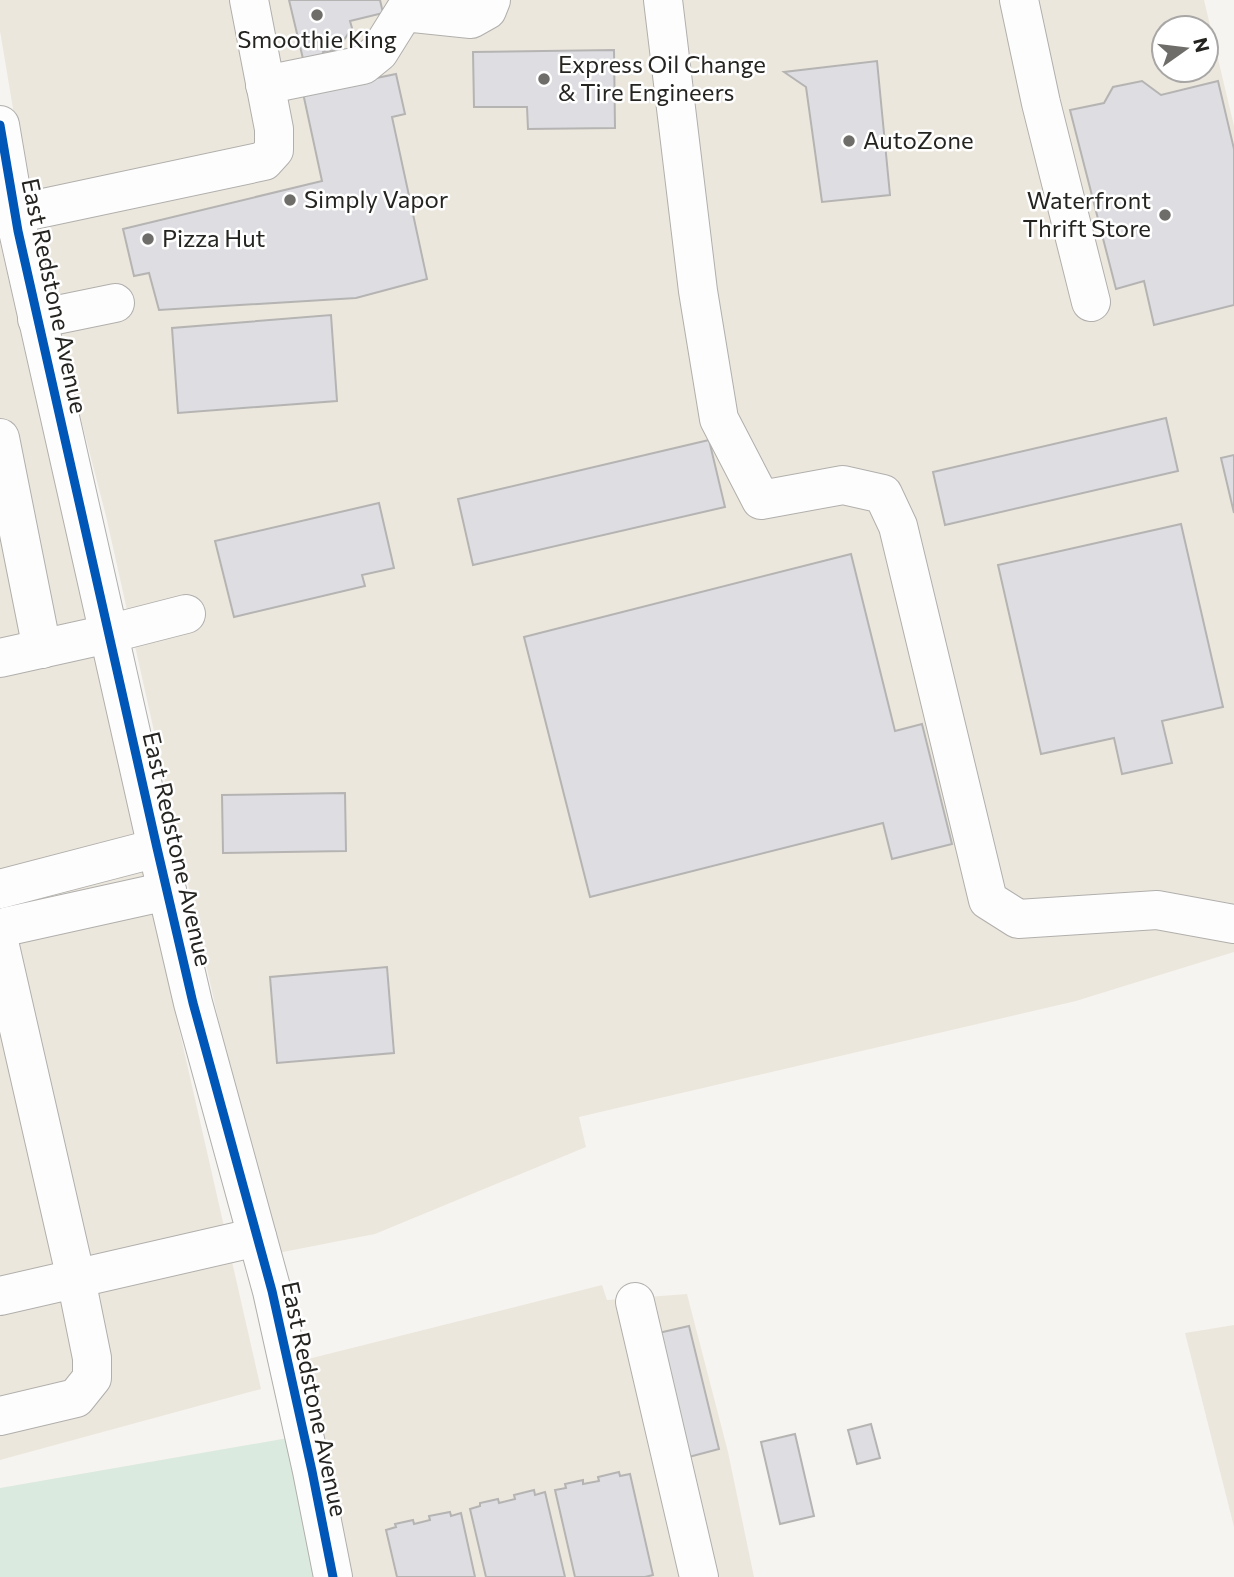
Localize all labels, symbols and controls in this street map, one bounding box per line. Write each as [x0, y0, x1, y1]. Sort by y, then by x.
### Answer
marker: Smoothie King [309, 7, 325, 23]
north arrow [1150, 14, 1220, 84]
place label: Smoothie King [237, 24, 397, 53]
text: N [1189, 35, 1215, 54]
place label: Express Oil Change & Tire Engineers [558, 49, 766, 106]
marker: Express Oil Change & Tire Engineers [536, 71, 552, 87]
place label: AutoZone [863, 125, 974, 154]
marker: AutoZone [841, 133, 857, 149]
street label: East Redstone Avenue [16, 175, 95, 416]
place label: Simply Vapor [304, 184, 449, 213]
place label: Waterfront Thrift Store [1023, 185, 1151, 242]
marker: Simply Vapor [282, 192, 298, 208]
marker: Waterfront Thrift Store [1157, 207, 1173, 223]
place label: Pizza Hut [162, 223, 266, 252]
marker: Pizza Hut [140, 231, 156, 247]
street label: East Redstone Avenue [137, 729, 220, 969]
street label: East Redstone Avenue [276, 1278, 355, 1519]

